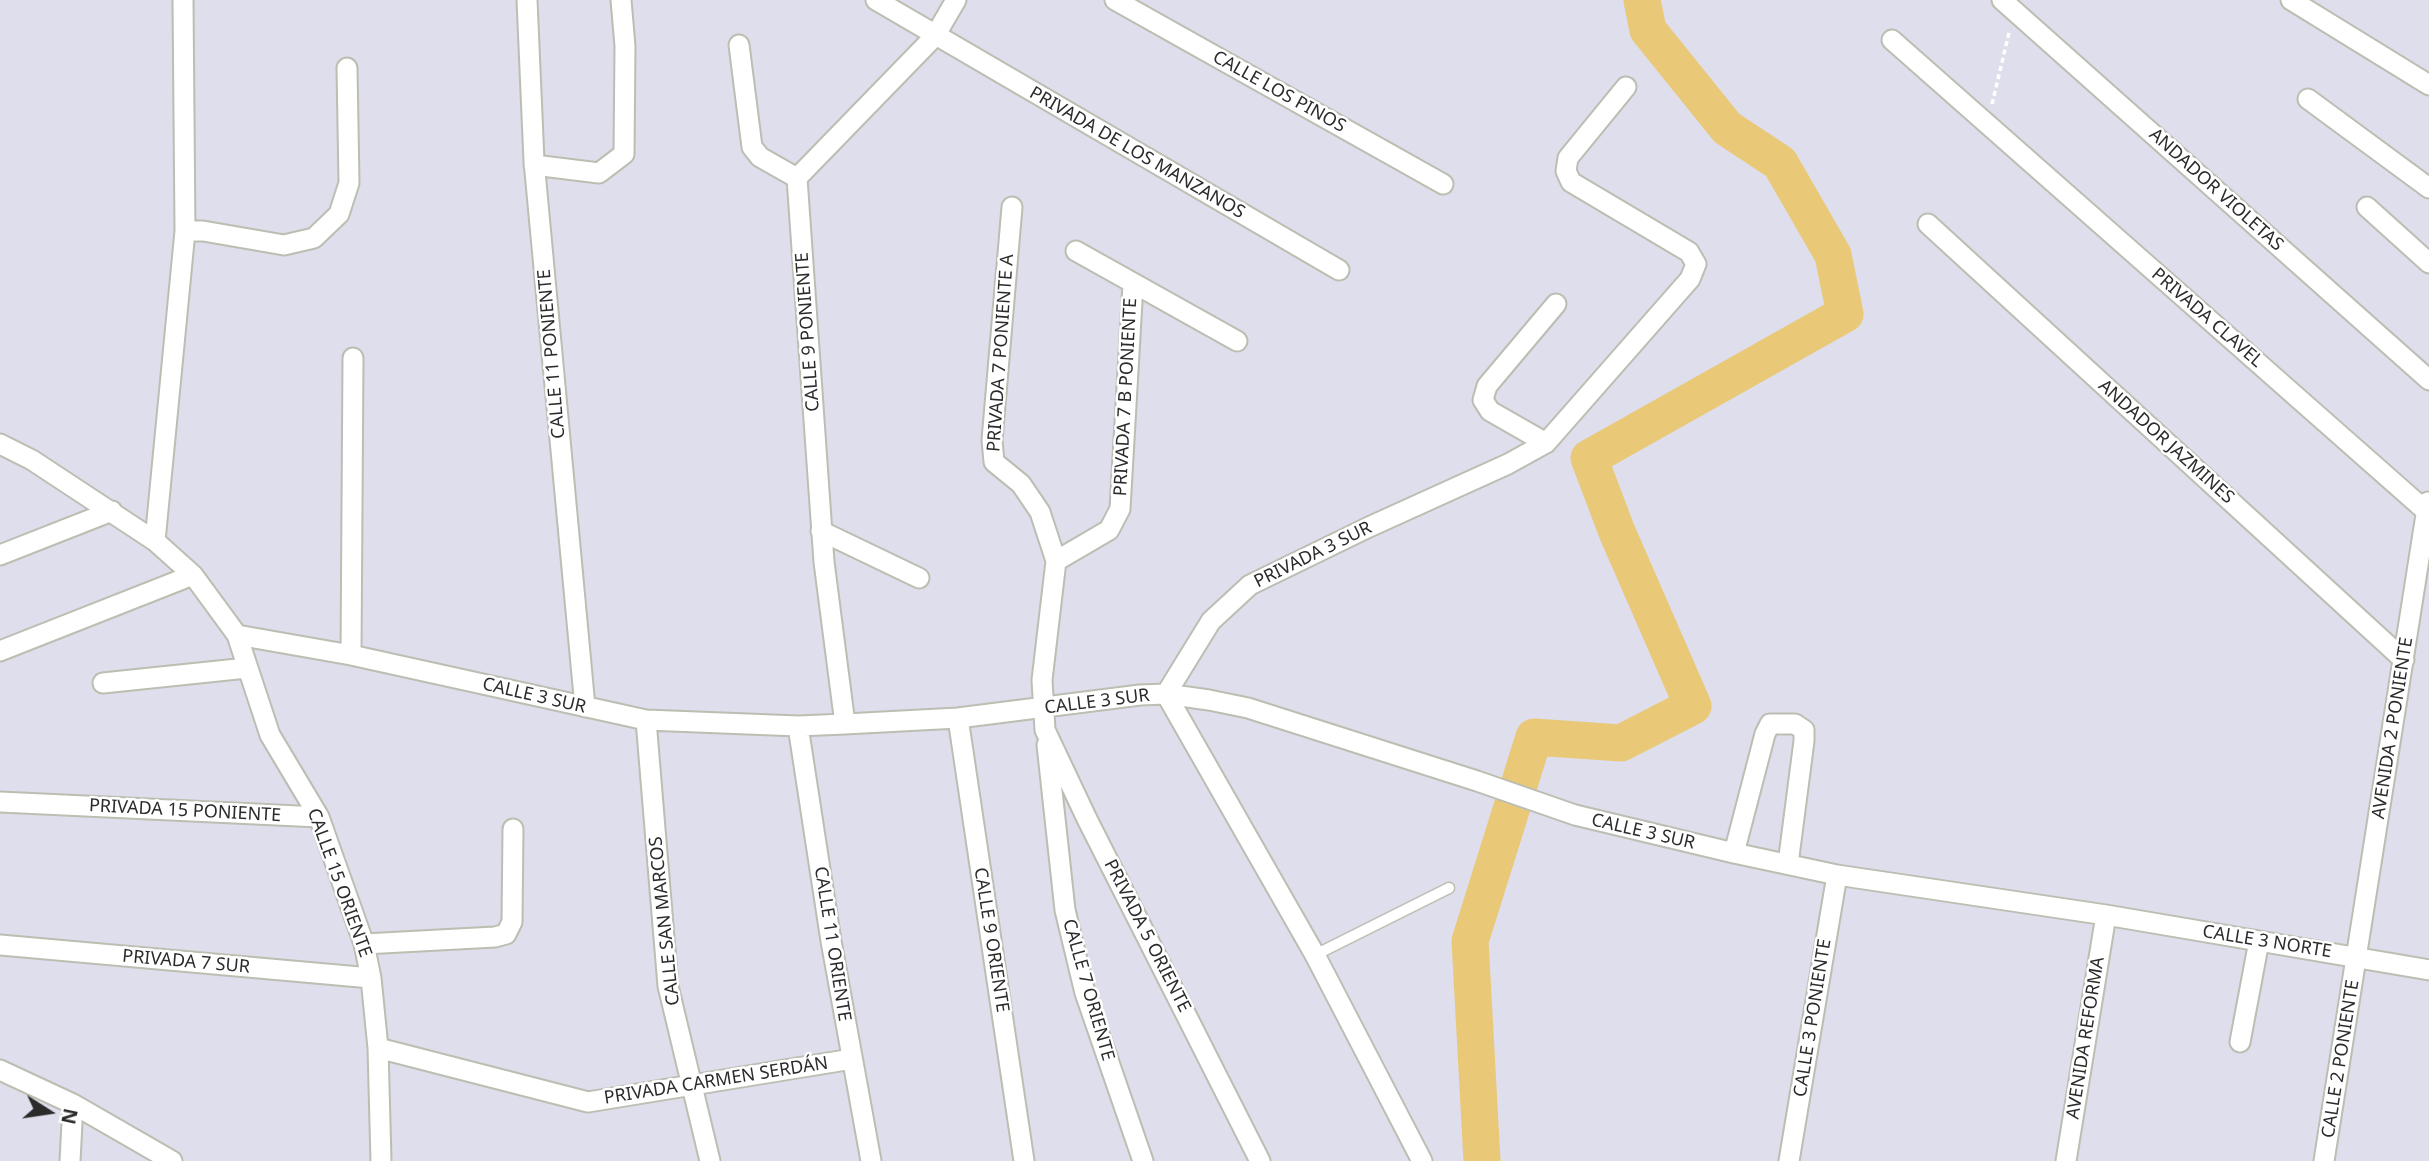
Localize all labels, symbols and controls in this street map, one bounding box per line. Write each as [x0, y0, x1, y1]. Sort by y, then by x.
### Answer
street label: CALLE LOS PINOS [1209, 47, 1349, 137]
street label: PRIVADA DE LOS MANZANOS [1025, 82, 1249, 224]
street label: ANDADOR VIOLETAS [2144, 124, 2288, 256]
street label: CALLE 9 PONIENTE [792, 252, 824, 412]
street label: PRIVADA 7 PONIENTE A [983, 253, 1019, 453]
street label: PRIVADA CLAVEL [2147, 264, 2267, 372]
street label: CALLE 11 PONIENTE [534, 268, 570, 440]
street label: PRIVADA 7 B PONIENTE [1110, 297, 1142, 497]
street label: ANDADOR JAZMINES [2094, 375, 2238, 509]
street label: PRIVADA 3 SUR [1251, 517, 1375, 593]
street label: AVENIDA 2 PONIENTE [2368, 636, 2418, 820]
street label: CALLE 3 SUR [480, 674, 588, 718]
street label: CALLE 3 SUR [1043, 685, 1151, 719]
street label: PRIVADA 15 PONIENTE [88, 795, 282, 827]
street label: CALLE 15 ORIENTE [302, 806, 376, 960]
street label: CALLE 3 SUR [1589, 810, 1697, 854]
street label: CALLE SAN MARCOS [645, 835, 685, 1007]
street label: PRIVADA 5 ORIENTE [1099, 856, 1195, 1016]
street label: CALLE 11 ORIENTE [809, 865, 855, 1023]
street label: CALLE 9 ORIENTE [969, 866, 1013, 1014]
street label: CALLE 7 ORIENTE [1057, 917, 1119, 1063]
street label: CALLE 3 NORTE [2201, 921, 2333, 963]
street label: CALLE 3 PONIENTE [1790, 937, 1836, 1099]
street label: PRIVADA 7 SUR [121, 946, 251, 978]
street label: AVENIDA REFORMA [2063, 955, 2109, 1121]
street label: CALLE 2 PONIENTE [2318, 978, 2364, 1140]
street label: PRIVADA CARMEN SERDÁN [602, 1053, 830, 1109]
north arrow [14, 1077, 84, 1147]
text: N [55, 1106, 84, 1127]

